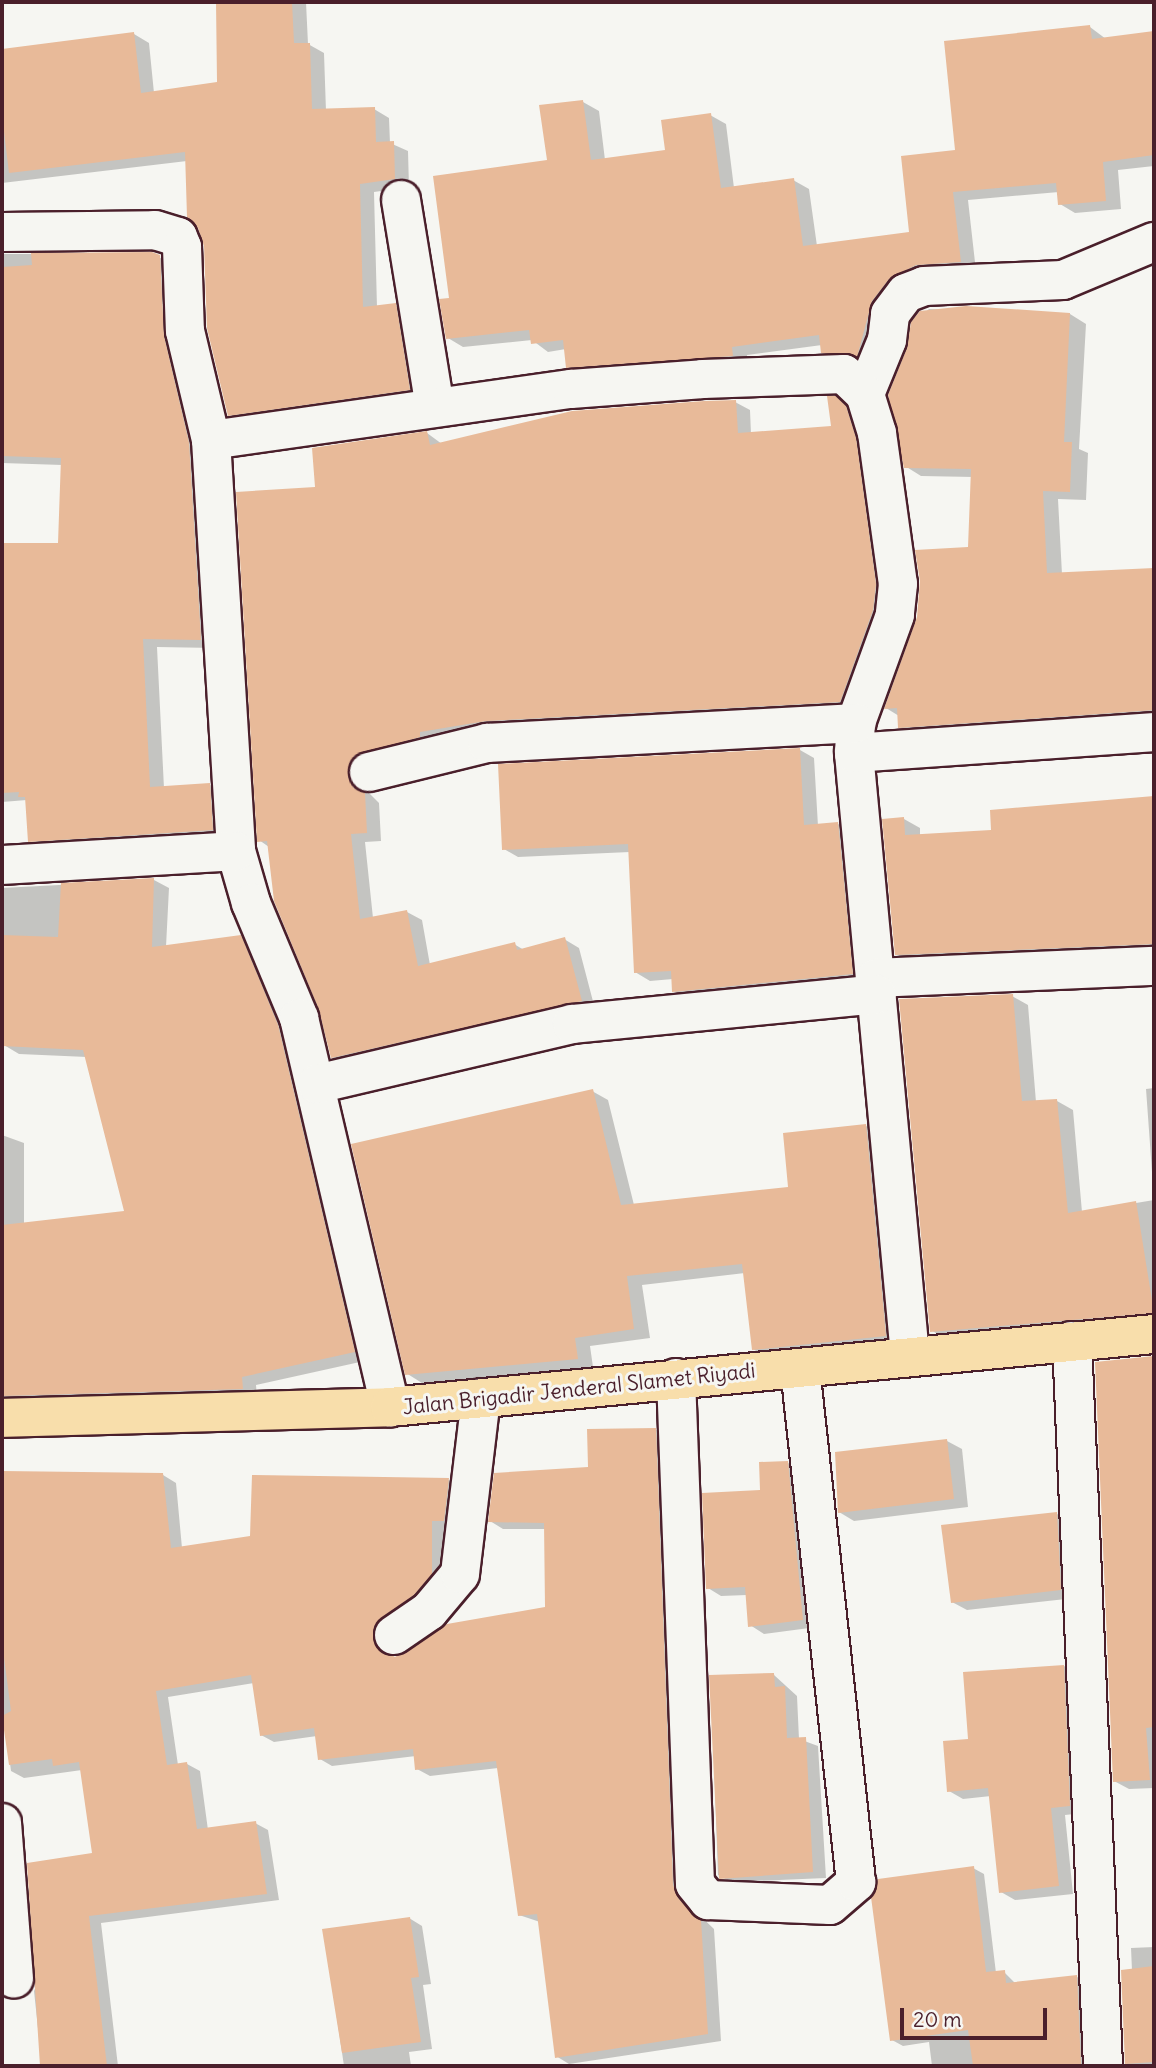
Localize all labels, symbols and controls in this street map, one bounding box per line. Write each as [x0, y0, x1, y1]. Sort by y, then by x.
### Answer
street label: Jalan Brigadir Jenderal Slamet Riyadi [401, 1358, 757, 1420]
scale bar [904, 1994, 1051, 2038]
text: 20 m [913, 2006, 962, 2033]

